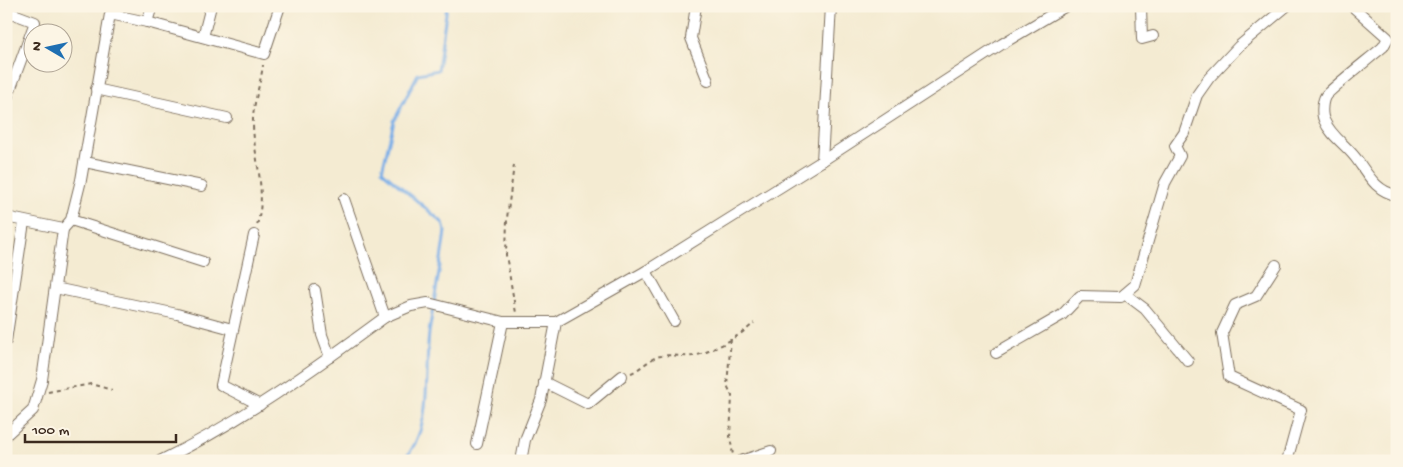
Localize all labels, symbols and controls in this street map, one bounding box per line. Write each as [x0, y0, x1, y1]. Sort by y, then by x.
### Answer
north arrow [22, 22, 72, 72]
text: N [29, 41, 47, 52]
scale bar [25, 412, 176, 444]
text: 100 m [31, 422, 70, 440]

